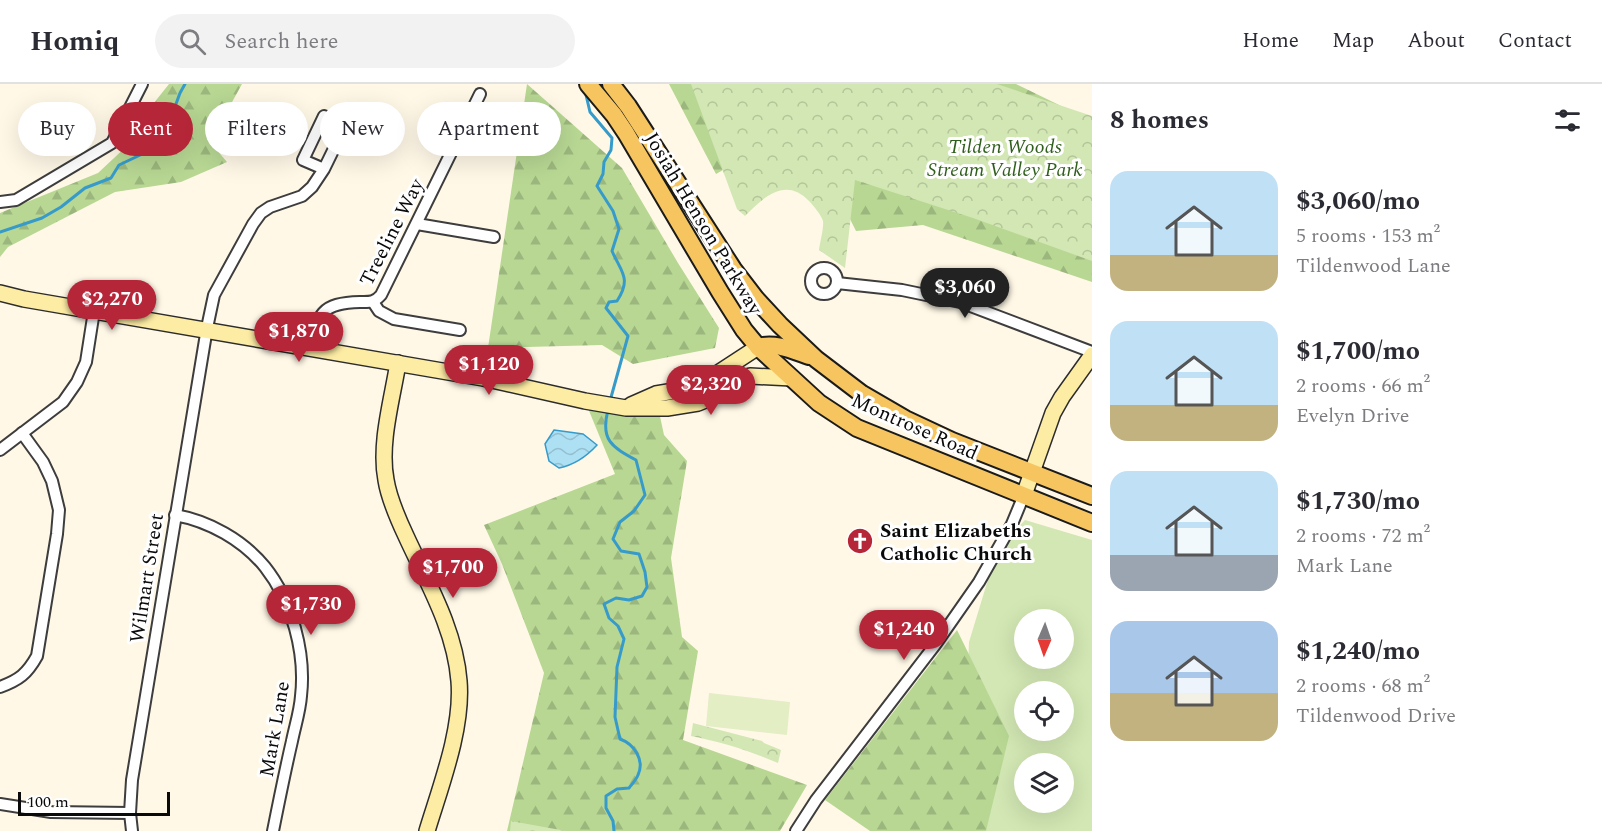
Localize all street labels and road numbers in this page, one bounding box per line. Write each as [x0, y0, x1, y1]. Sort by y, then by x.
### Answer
street label: Josiah Henson Parkway [637, 126, 770, 322]
street label: Treeline Way [352, 172, 432, 291]
street label: Montrose Road [846, 386, 983, 468]
street label: Wilmart Street [122, 511, 172, 645]
street label: Mark Lane [252, 679, 298, 779]

